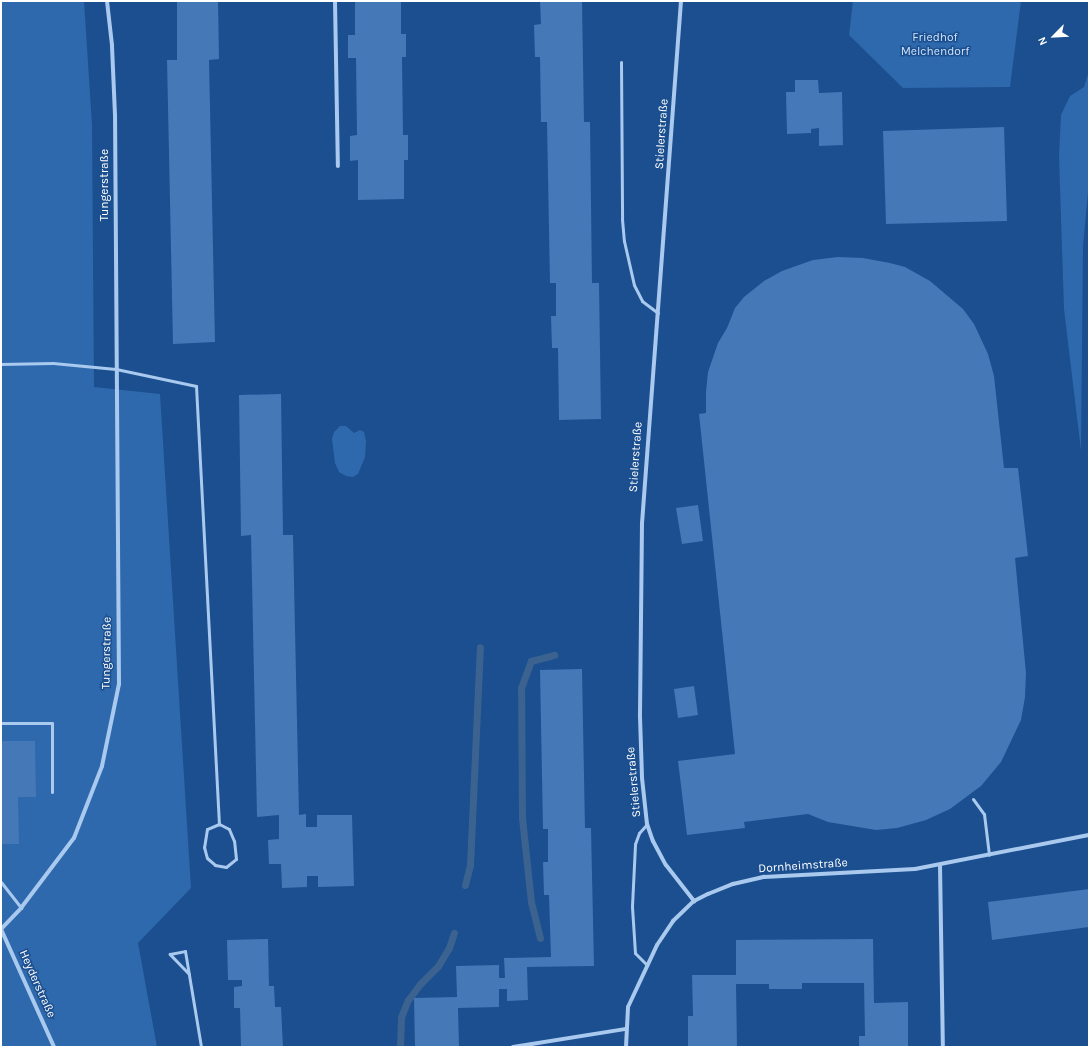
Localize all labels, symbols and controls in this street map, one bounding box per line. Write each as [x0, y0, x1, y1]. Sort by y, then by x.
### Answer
north arrow [1034, 16, 1074, 56]
park label: Friedhof Melchendorf [901, 31, 969, 59]
text: N [1035, 35, 1050, 47]
street label: Stielerstraße [652, 98, 672, 170]
street label: Tungerstraße [98, 149, 112, 221]
street label: Stielerstraße [626, 421, 646, 493]
street label: Tungerstraße [99, 617, 115, 689]
street label: Stielerstraße [624, 746, 644, 818]
street label: Dornheimstraße [758, 856, 848, 876]
street label: Heyderstraße [16, 948, 58, 1020]

